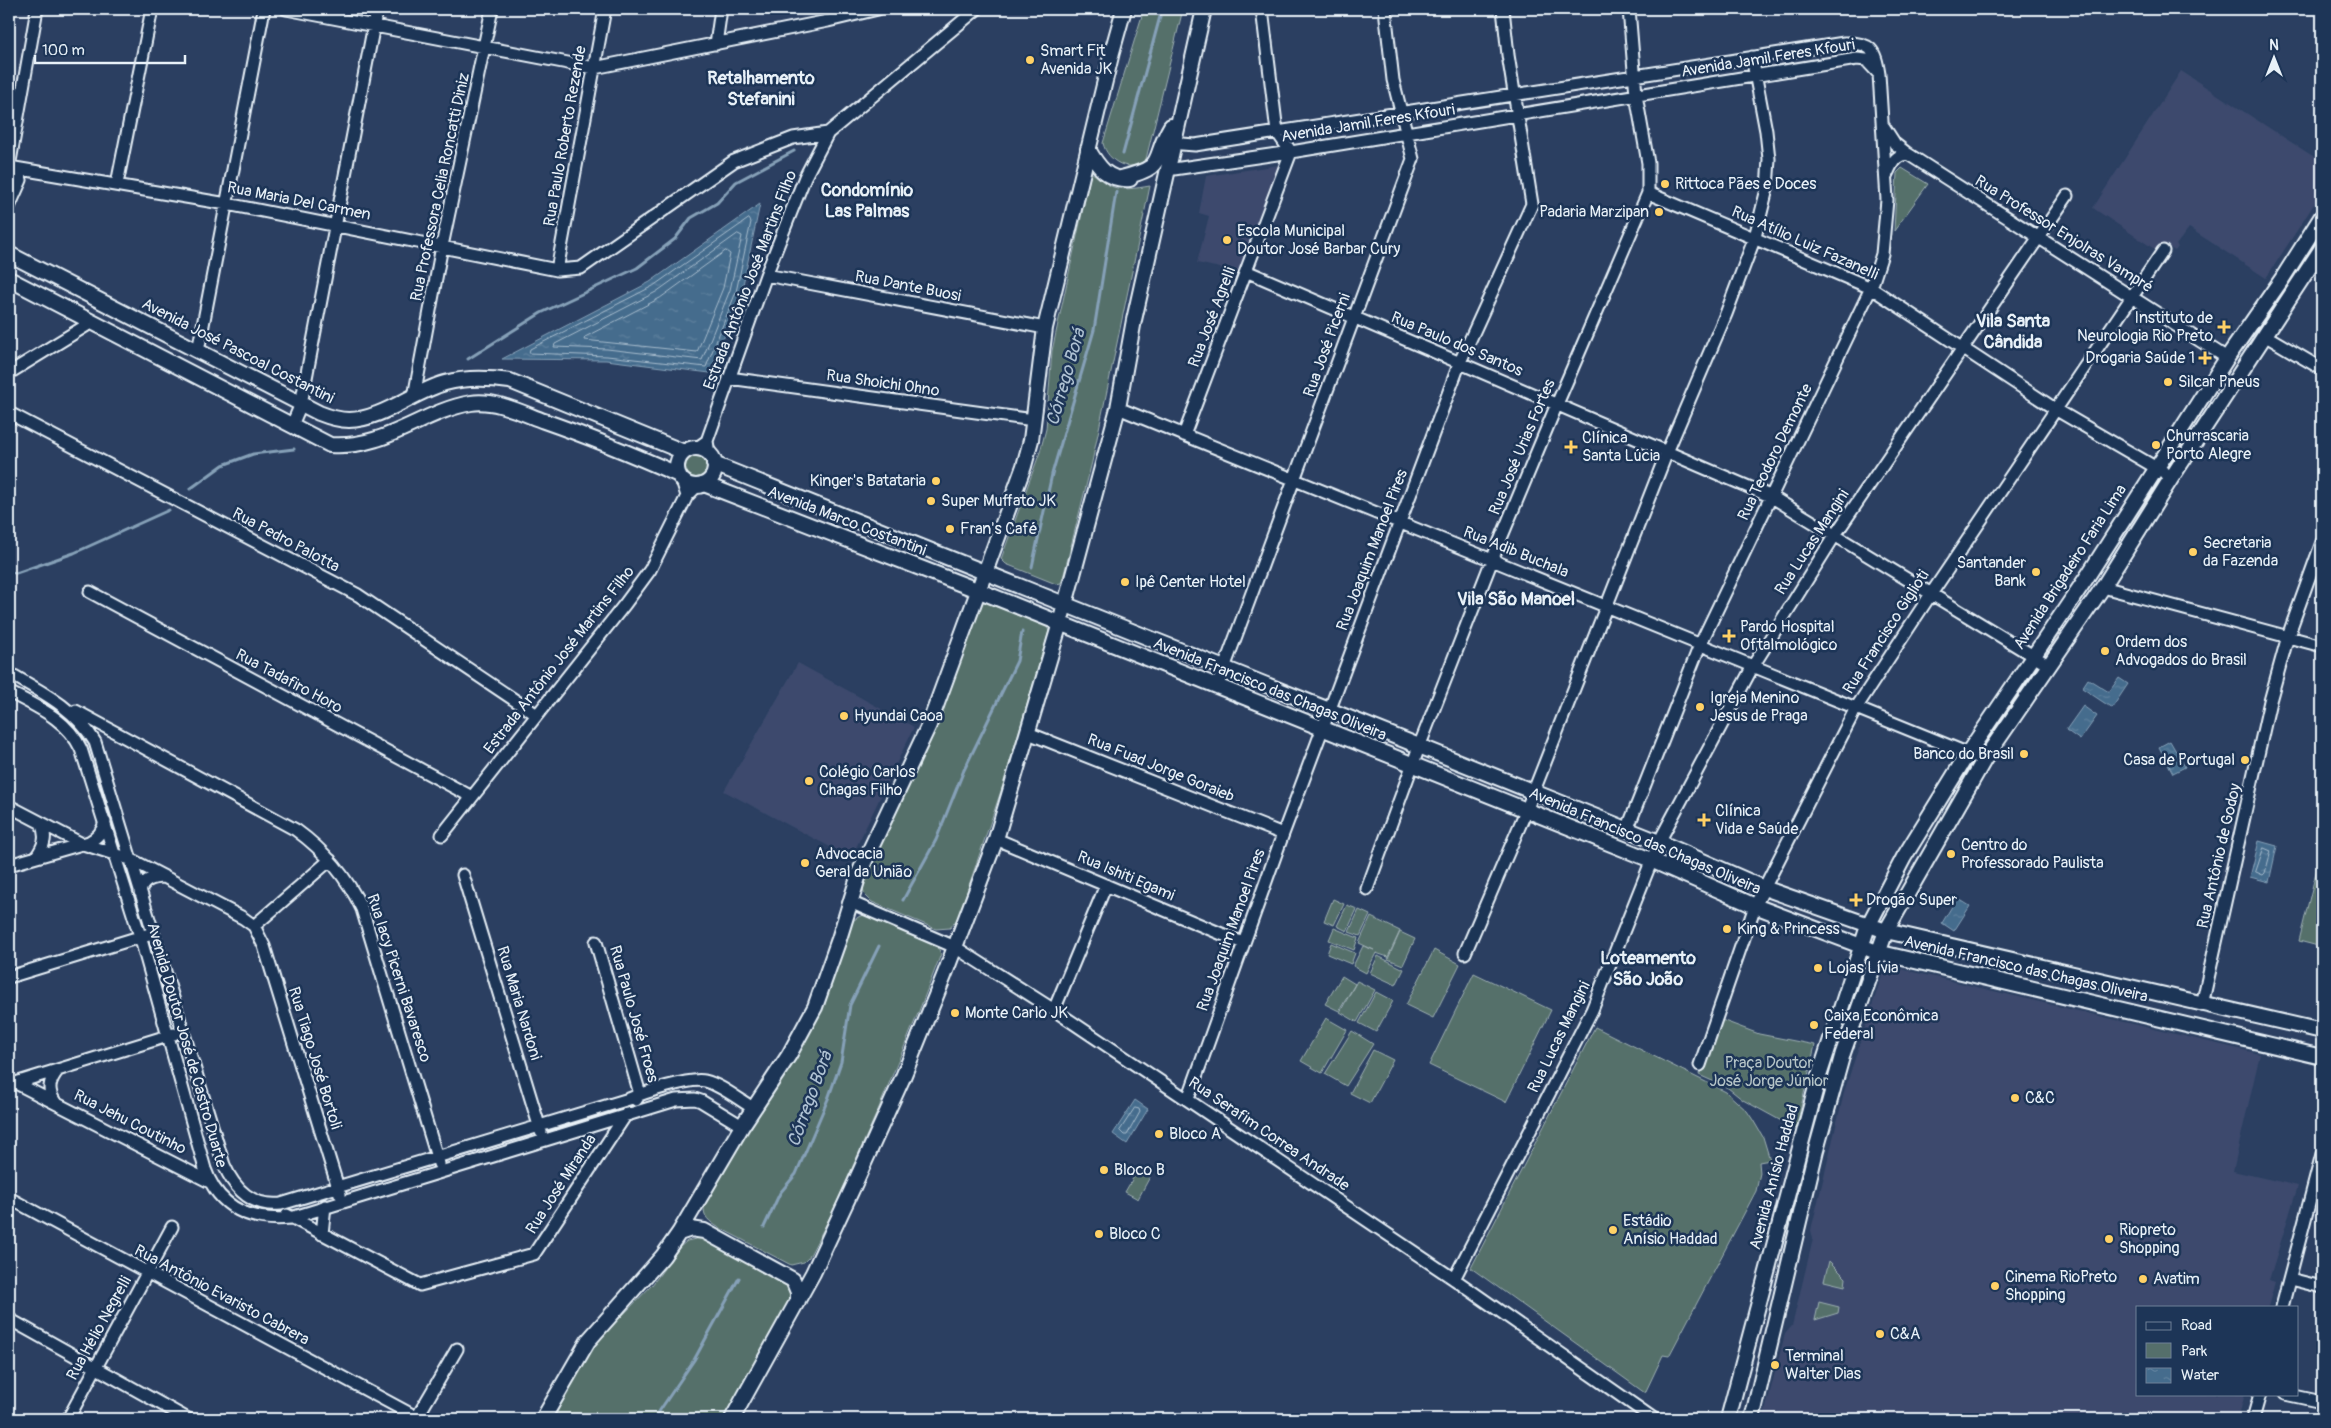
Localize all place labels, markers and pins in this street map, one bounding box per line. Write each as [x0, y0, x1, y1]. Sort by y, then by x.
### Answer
place label: Smart Fit Avenida JK [1040, 41, 1113, 79]
marker: Smart Fit Avenida JK [1024, 54, 1036, 66]
place label: Rittoca Pães e Doces [1675, 174, 1816, 194]
marker: Rittoca Pães e Doces [1659, 178, 1671, 190]
place label: Padaria Marzipan [1539, 202, 1649, 222]
marker: Padaria Marzipan [1653, 206, 1665, 218]
place label: Escola Municipal Doutor José Barbar Cury [1237, 221, 1401, 259]
marker: Escola Municipal Doutor José Barbar Cury [1221, 234, 1233, 246]
place label: Instituto de Neurologia Rio Preto [2077, 308, 2213, 346]
marker: Instituto de Neurologia Rio Preto [2217, 320, 2231, 334]
place label: Drogaria Saúde 1 [2085, 348, 2195, 368]
marker: Drogaria Saúde 1 [2199, 352, 2211, 364]
place label: Silcar Pneus [2178, 372, 2260, 392]
marker: Silcar Pneus [2162, 376, 2174, 388]
place label: Churrascaria Porto Alegre [2166, 426, 2251, 464]
place label: Clínica Santa Lúcia [1582, 428, 1660, 466]
marker: Churrascaria Porto Alegre [2150, 439, 2162, 451]
marker: Clínica Santa Lúcia [1564, 440, 1578, 454]
place label: Kinger's Batataria [810, 471, 926, 491]
marker: Kinger's Batataria [930, 475, 942, 487]
place label: Super Muffato JK [941, 491, 1056, 511]
marker: Super Muffato JK [925, 495, 937, 507]
place label: Fran's Café [960, 519, 1037, 539]
marker: Fran's Café [944, 523, 956, 535]
place label: Secretaria da Fazenda [2203, 533, 2278, 571]
marker: Secretaria da Fazenda [2187, 546, 2199, 558]
place label: Santander Bank [1957, 553, 2026, 591]
marker: Santander Bank [2030, 566, 2042, 578]
place label: Ipê Center Hotel [1135, 572, 1246, 592]
marker: Ipê Center Hotel [1119, 576, 1131, 588]
place label: Pardo Hospital Oftalmológico [1740, 617, 1838, 655]
marker: Pardo Hospital Oftalmológico [1722, 629, 1736, 643]
place label: Ordem dos Advogados do Brasil [2115, 632, 2247, 670]
marker: Ordem dos Advogados do Brasil [2099, 645, 2111, 657]
place label: Igreja Menino Jesus de Praga [1710, 688, 1808, 726]
marker: Igreja Menino Jesus de Praga [1694, 701, 1706, 713]
place label: Hyundai Caoa [854, 706, 943, 726]
marker: Hyundai Caoa [838, 710, 850, 722]
place label: Banco do Brasil [1913, 744, 2014, 764]
marker: Banco do Brasil [2018, 748, 2030, 760]
place label: Casa de Portugal [2123, 750, 2235, 770]
marker: Casa de Portugal [2239, 754, 2251, 766]
place label: Colégio Carlos Chagas Filho [819, 762, 915, 800]
marker: Colégio Carlos Chagas Filho [803, 775, 815, 787]
place label: Clínica Vida e Saúde [1715, 801, 1799, 839]
marker: Clínica Vida e Saúde [1697, 813, 1711, 827]
place label: Centro do Professorado Paulista [1961, 835, 2104, 873]
place label: Advocacia Geral da União [815, 844, 912, 882]
marker: Centro do Professorado Paulista [1945, 848, 1957, 860]
marker: Advocacia Geral da União [799, 857, 811, 869]
place label: Drogão Super [1866, 890, 1957, 910]
marker: Drogão Super [1850, 894, 1862, 906]
place label: King & Princess [1737, 919, 1840, 939]
marker: King & Princess [1721, 923, 1733, 935]
place label: Lojas Lívia [1828, 958, 1898, 978]
marker: Lojas Lívia [1812, 962, 1824, 974]
place label: Monte Carlo JK [965, 1003, 1068, 1023]
place label: Caixa Econômica Federal [1824, 1006, 1938, 1044]
marker: Monte Carlo JK [949, 1007, 961, 1019]
marker: Caixa Econômica Federal [1808, 1019, 1820, 1031]
place label: C&C [2025, 1088, 2055, 1108]
marker: C&C [2009, 1092, 2021, 1104]
place label: Bloco A [1169, 1124, 1221, 1144]
marker: Bloco A [1153, 1128, 1165, 1140]
place label: Bloco B [1114, 1160, 1165, 1180]
marker: Bloco B [1098, 1164, 1110, 1176]
place label: Estádio Anísio Haddad [1623, 1211, 1718, 1249]
place label: Riopreto Shopping [2119, 1220, 2179, 1258]
place label: Bloco C [1109, 1224, 1161, 1244]
marker: Estádio Anísio Haddad [1607, 1224, 1619, 1236]
marker: Bloco C [1093, 1228, 1105, 1240]
marker: Riopreto Shopping [2103, 1233, 2115, 1245]
place label: Cinema RioPreto Shopping [2005, 1267, 2117, 1305]
place label: Avatim [2153, 1269, 2200, 1289]
marker: Avatim [2137, 1273, 2149, 1285]
marker: Cinema RioPreto Shopping [1989, 1280, 2001, 1292]
place label: C&A [1890, 1324, 1920, 1344]
marker: C&A [1874, 1328, 1886, 1340]
place label: Terminal Walter Dias [1785, 1346, 1861, 1384]
marker: Terminal Walter Dias [1769, 1359, 1781, 1371]

